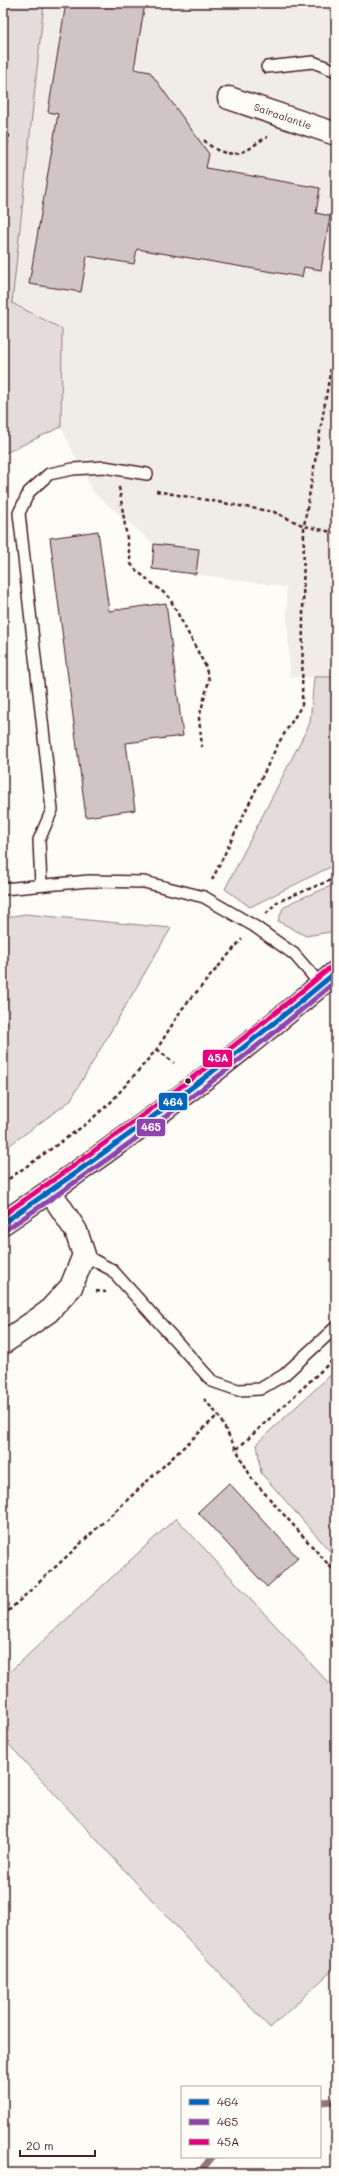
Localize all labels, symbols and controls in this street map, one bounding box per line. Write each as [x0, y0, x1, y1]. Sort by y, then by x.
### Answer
street label: Sairaalantie [252, 100, 314, 132]
line badge: 45A [202, 1049, 233, 1068]
text: 45A [207, 1050, 229, 1065]
unlabelled marker [183, 1076, 193, 1086]
line badge: 464 [158, 1092, 188, 1111]
text: 464 [163, 1094, 183, 1109]
line badge: 465 [136, 1118, 166, 1137]
text: 465 [141, 1119, 162, 1134]
legend [181, 2086, 321, 2158]
text: 464 [217, 2093, 238, 2109]
text: 465 [217, 2113, 238, 2129]
scale bar [20, 2132, 95, 2158]
text: 45A [217, 2133, 239, 2149]
text: 20 m [26, 2137, 54, 2153]

